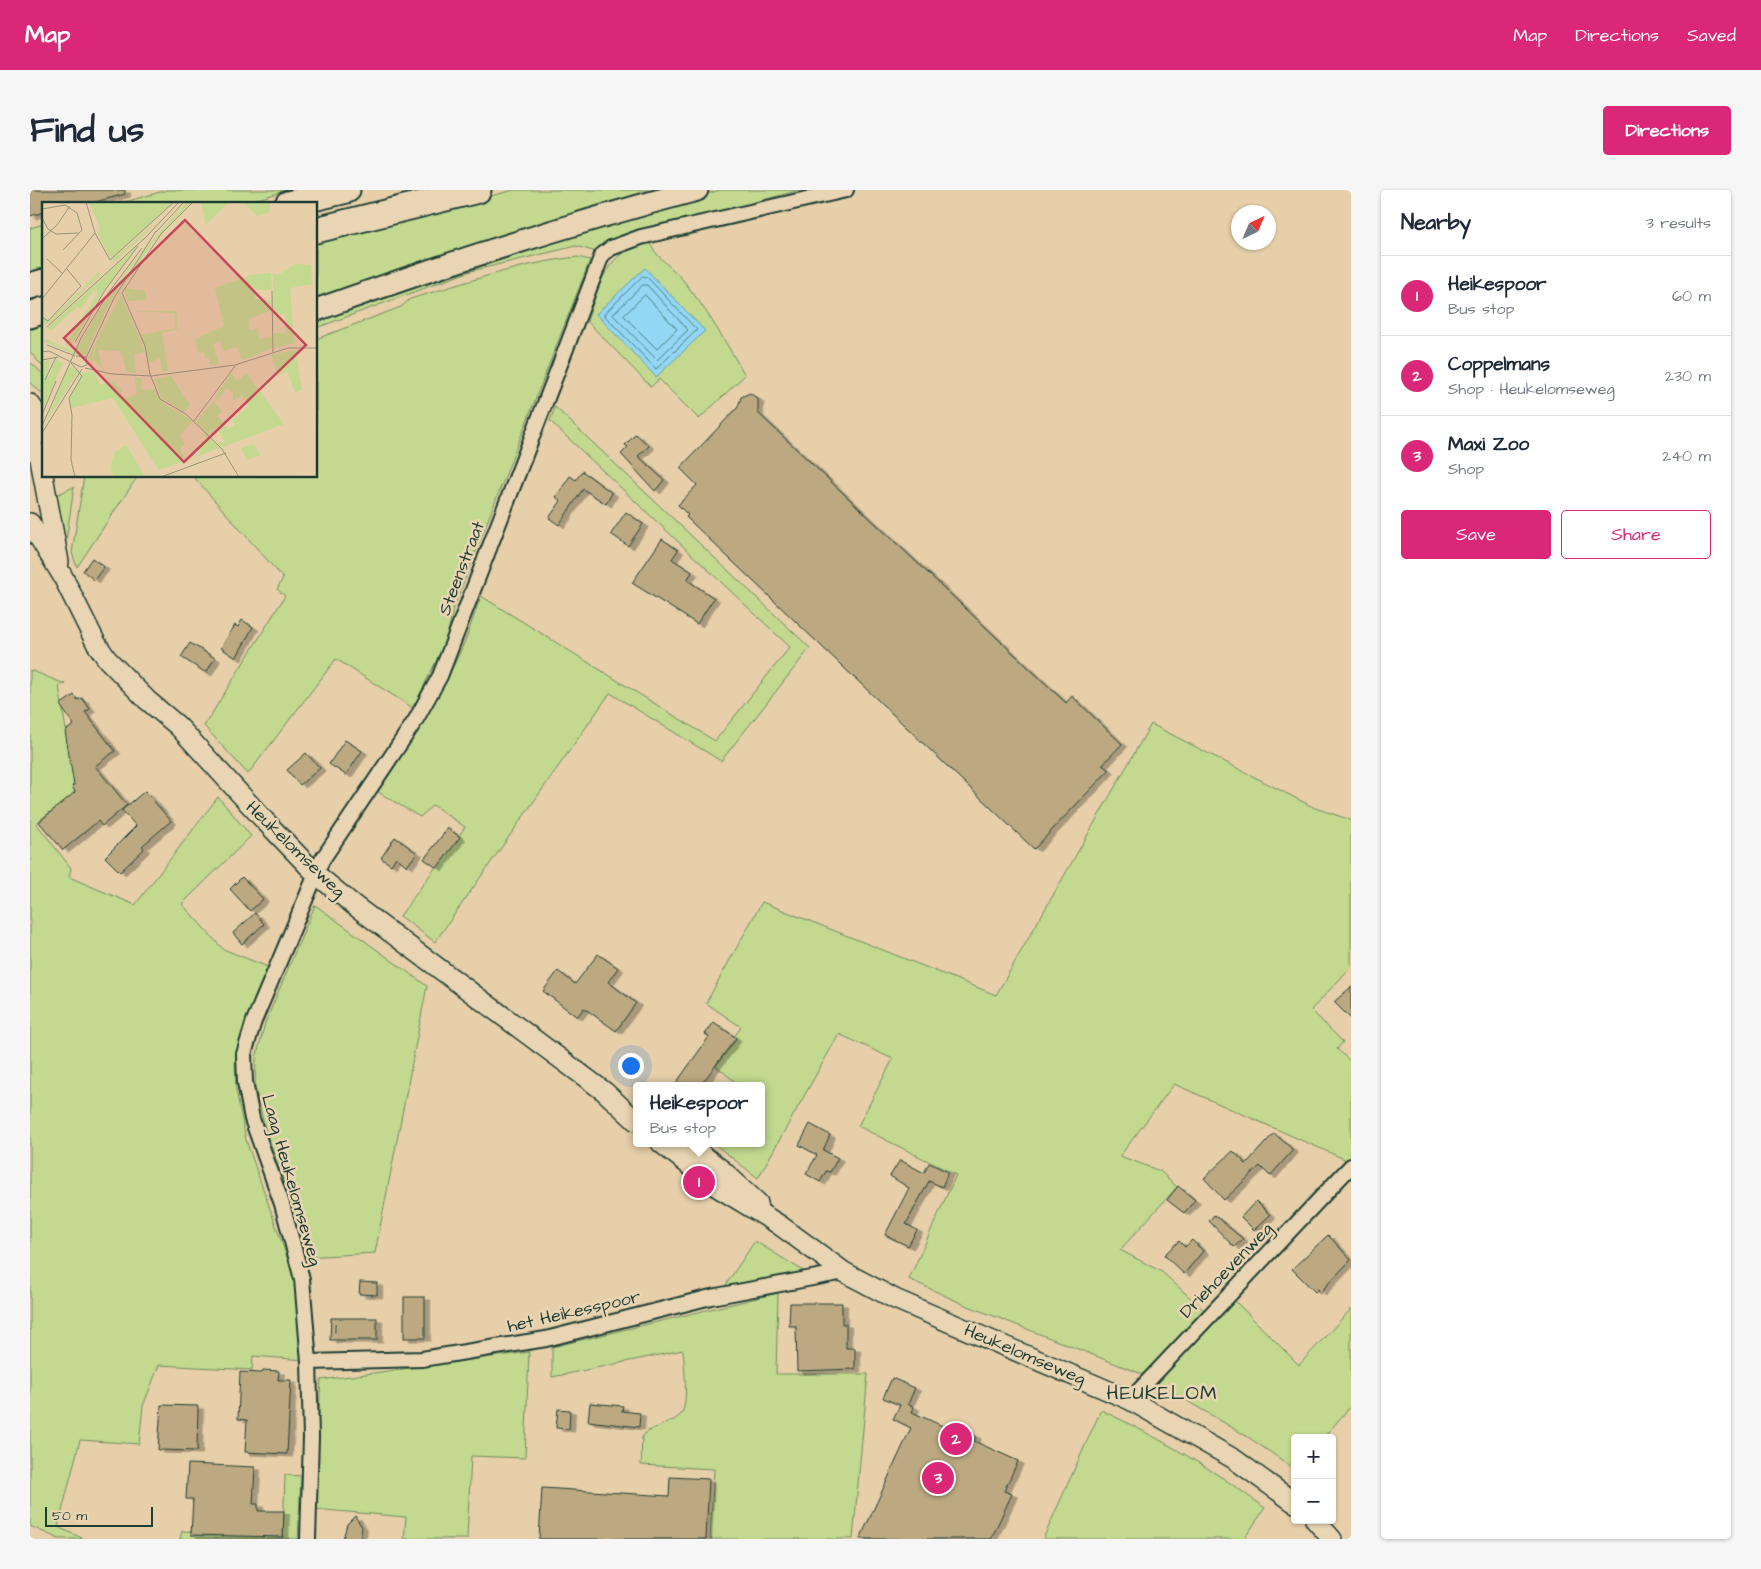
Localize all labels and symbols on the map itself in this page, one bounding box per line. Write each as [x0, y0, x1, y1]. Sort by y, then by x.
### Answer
inset map [42, 202, 318, 478]
north arrow [1231, 205, 1276, 250]
street label: Steenstraat [432, 517, 491, 619]
street label: Heukelomseweg [240, 795, 351, 904]
your location [618, 1053, 644, 1079]
street label: Laag Heukelomseweg [254, 1092, 328, 1269]
pin: 1 [683, 1163, 715, 1201]
street label: Driehoevenweg [1174, 1217, 1279, 1325]
street label: het Heikesspoor [505, 1284, 643, 1339]
street label: Heukelomseweg [960, 1318, 1089, 1392]
house number: 1 [335, 1319, 337, 1340]
district label: HEUKELOM [1107, 1379, 1217, 1407]
pin: 2 [940, 1420, 972, 1458]
pin: 3 [922, 1459, 954, 1497]
scale bar [45, 1504, 152, 1527]

